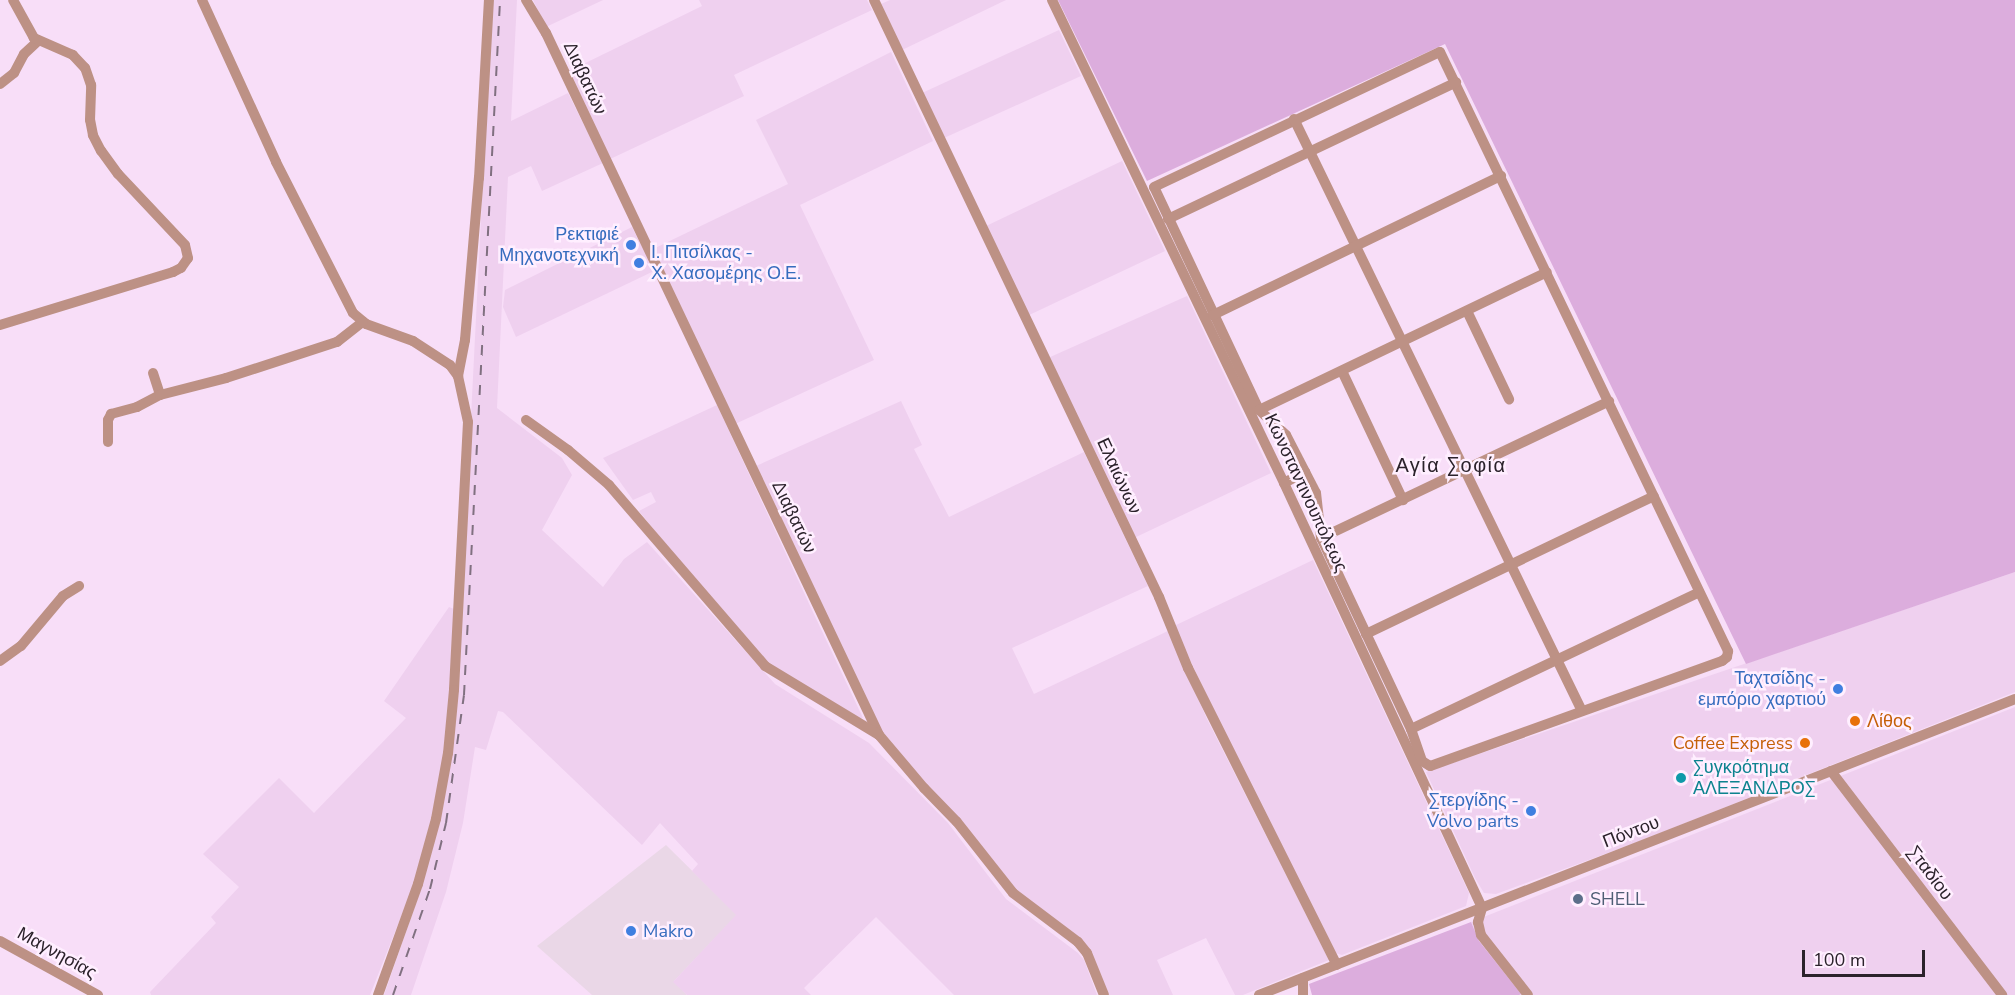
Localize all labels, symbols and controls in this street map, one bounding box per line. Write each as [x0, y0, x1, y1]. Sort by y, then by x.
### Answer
street label: Διαβατών [559, 38, 611, 118]
place label: Ρεκτιφιέ Μηχανοτεχνική [499, 224, 619, 266]
marker: Ρεκτιφιέ Μηχανοτεχνική [624, 238, 638, 252]
place label: Ι. Πιτσίλκας - Χ. Χασομέρης Ο.Ε. [651, 242, 801, 284]
marker: Ι. Πιτσίλκας - Χ. Χασομέρης Ο.Ε. [632, 256, 646, 270]
street label: Κωνσταντινουπόλεως [1260, 410, 1352, 576]
street label: Ελαιώνων [1092, 435, 1146, 517]
district label: Αγία Σοφία [1395, 453, 1507, 477]
street label: Διαβατών [767, 477, 821, 557]
place label: Ταχτσίδης - εμπόριο χαρτιού [1698, 668, 1826, 710]
marker: Ταχτσίδης - εμπόριο χαρτιού [1831, 682, 1845, 696]
place label: Λίθος [1867, 710, 1912, 732]
marker: Λίθος [1848, 714, 1862, 728]
place label: Coffee Express [1673, 732, 1793, 754]
marker: Coffee Express [1798, 736, 1812, 750]
place label: Συγκρότημα ΑΛΕΞΑΝΔΡΟΣ [1693, 757, 1816, 800]
marker: Συγκρότημα ΑΛΕΞΑΝΔΡΟΣ [1674, 771, 1688, 785]
place label: Στεργίδης - Volvo parts [1427, 790, 1519, 832]
marker: Στεργίδης - Volvo parts [1524, 804, 1538, 818]
street label: Πόντου [1600, 811, 1662, 853]
street label: Σταδίου [1903, 842, 1957, 904]
place label: SHELL [1590, 888, 1645, 910]
marker: SHELL [1571, 892, 1585, 906]
place label: Makro [643, 920, 693, 942]
street label: Μαγνησίας [13, 922, 101, 984]
marker: Makro [624, 924, 638, 938]
scale bar [1805, 938, 1928, 976]
text: 100 m [1813, 948, 1865, 972]

